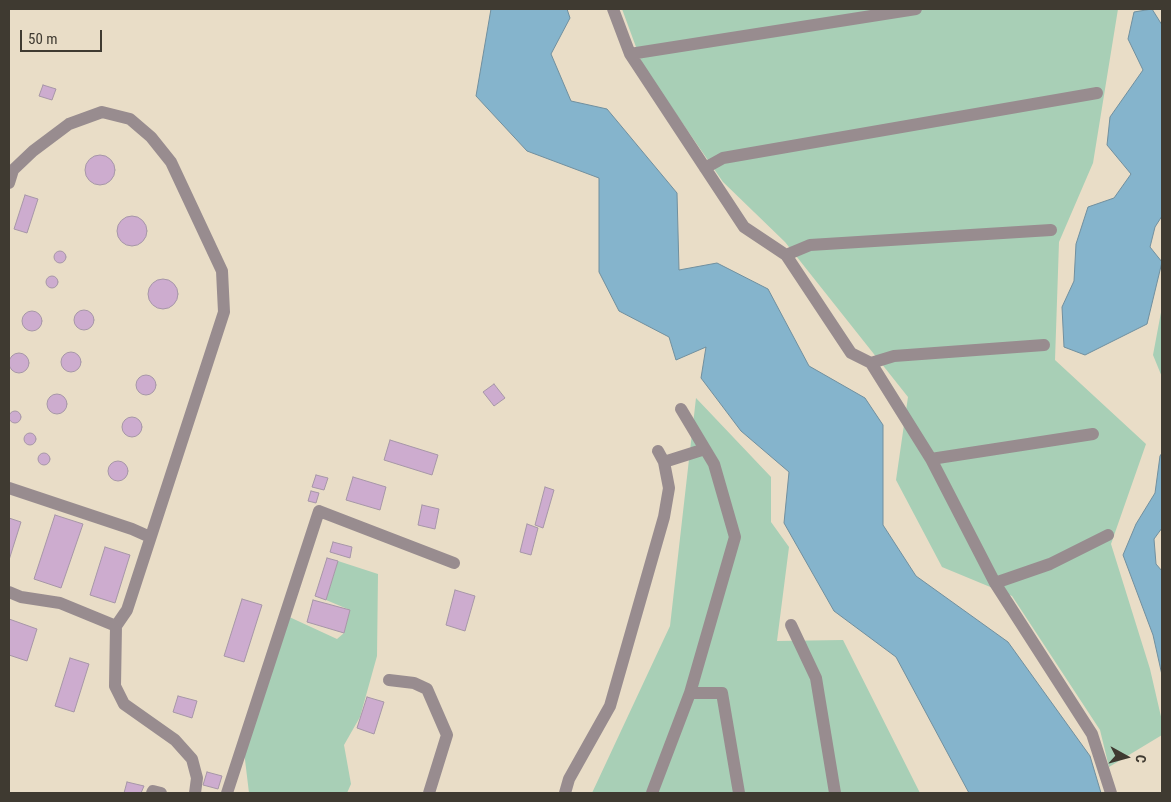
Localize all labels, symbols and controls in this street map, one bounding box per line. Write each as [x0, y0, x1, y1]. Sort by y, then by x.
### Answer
scale bar [22, 20, 105, 52]
text: 50 m [28, 30, 58, 48]
north arrow [1101, 732, 1151, 782]
text: С [1132, 754, 1149, 764]

